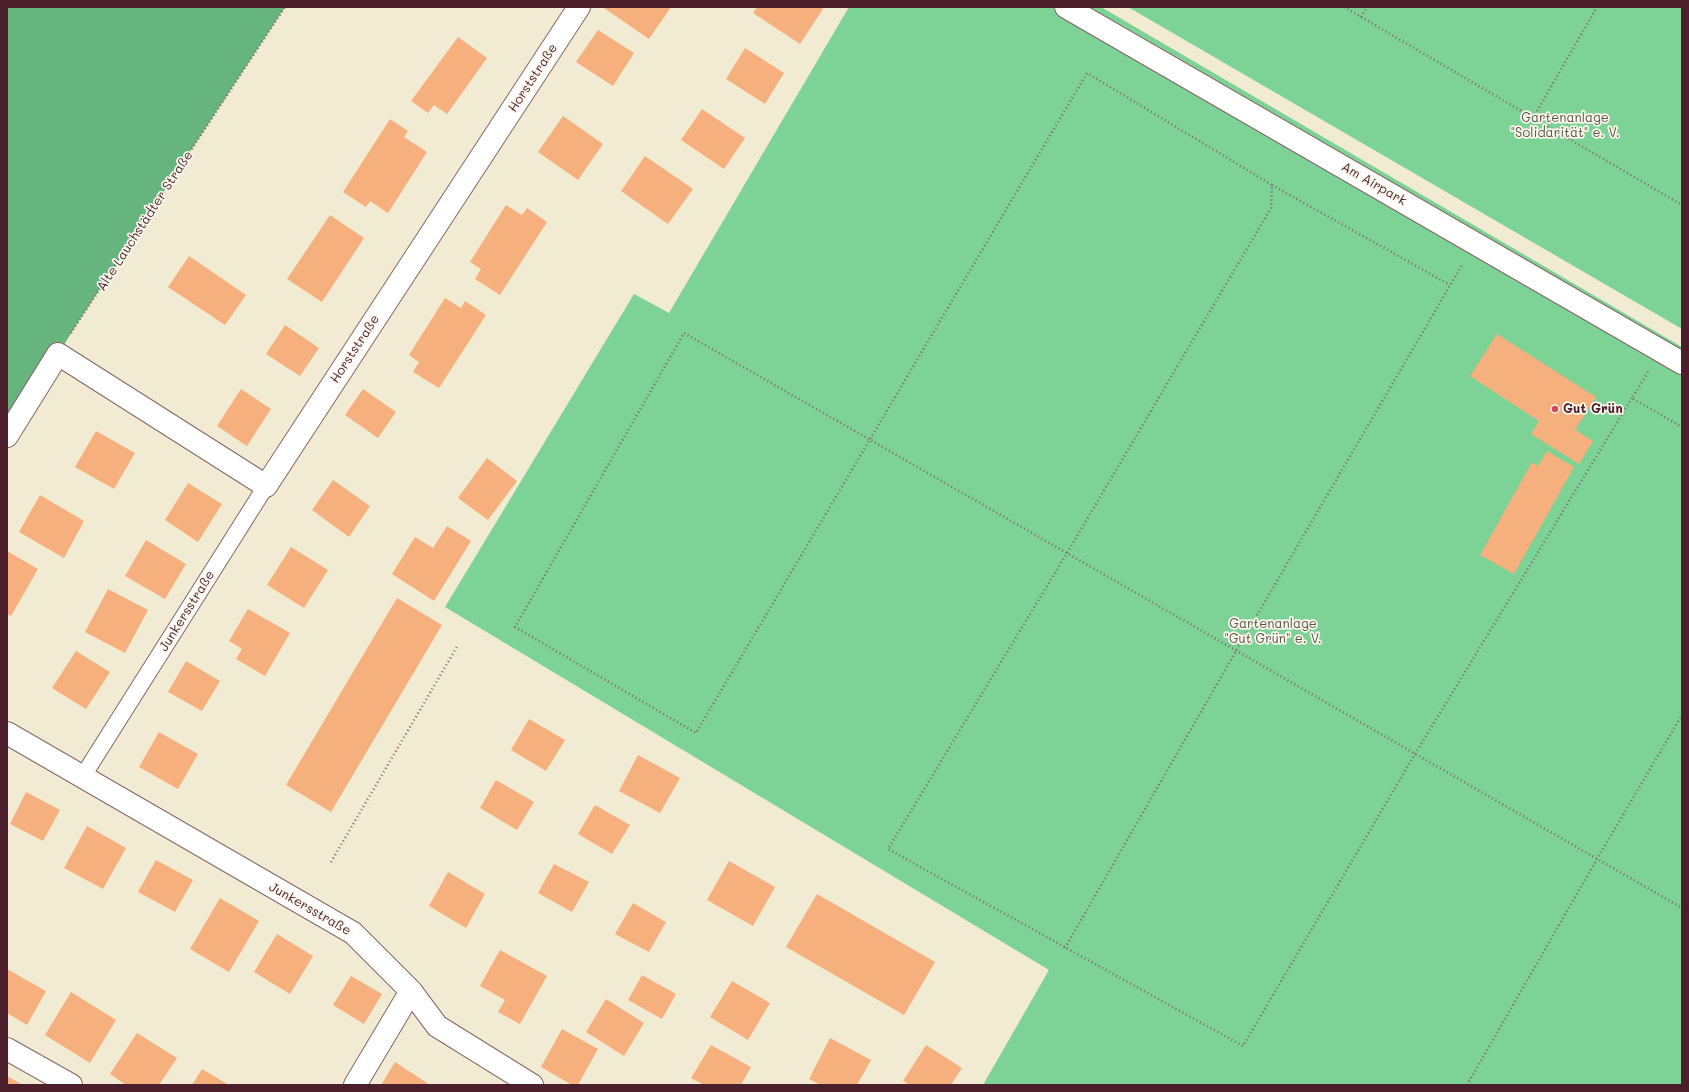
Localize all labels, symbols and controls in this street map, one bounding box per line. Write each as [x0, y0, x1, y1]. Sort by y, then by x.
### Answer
street label: Horststraße [505, 41, 561, 115]
park label: Gartenanlage "Solidarität" e. V. [1511, 110, 1619, 141]
street label: Alte Lauchstädter Straße [94, 148, 196, 294]
street label: Am Airpark [1339, 159, 1409, 209]
street label: Horststraße [327, 312, 383, 386]
place label: Gut Grün [1563, 401, 1623, 417]
marker: Gut Grün [1550, 404, 1560, 414]
street label: Junkersstraße [156, 568, 218, 654]
park label: Gartenanlage "Gut Grün" e. V. [1224, 616, 1322, 647]
street label: Junkersstraße [266, 879, 354, 939]

